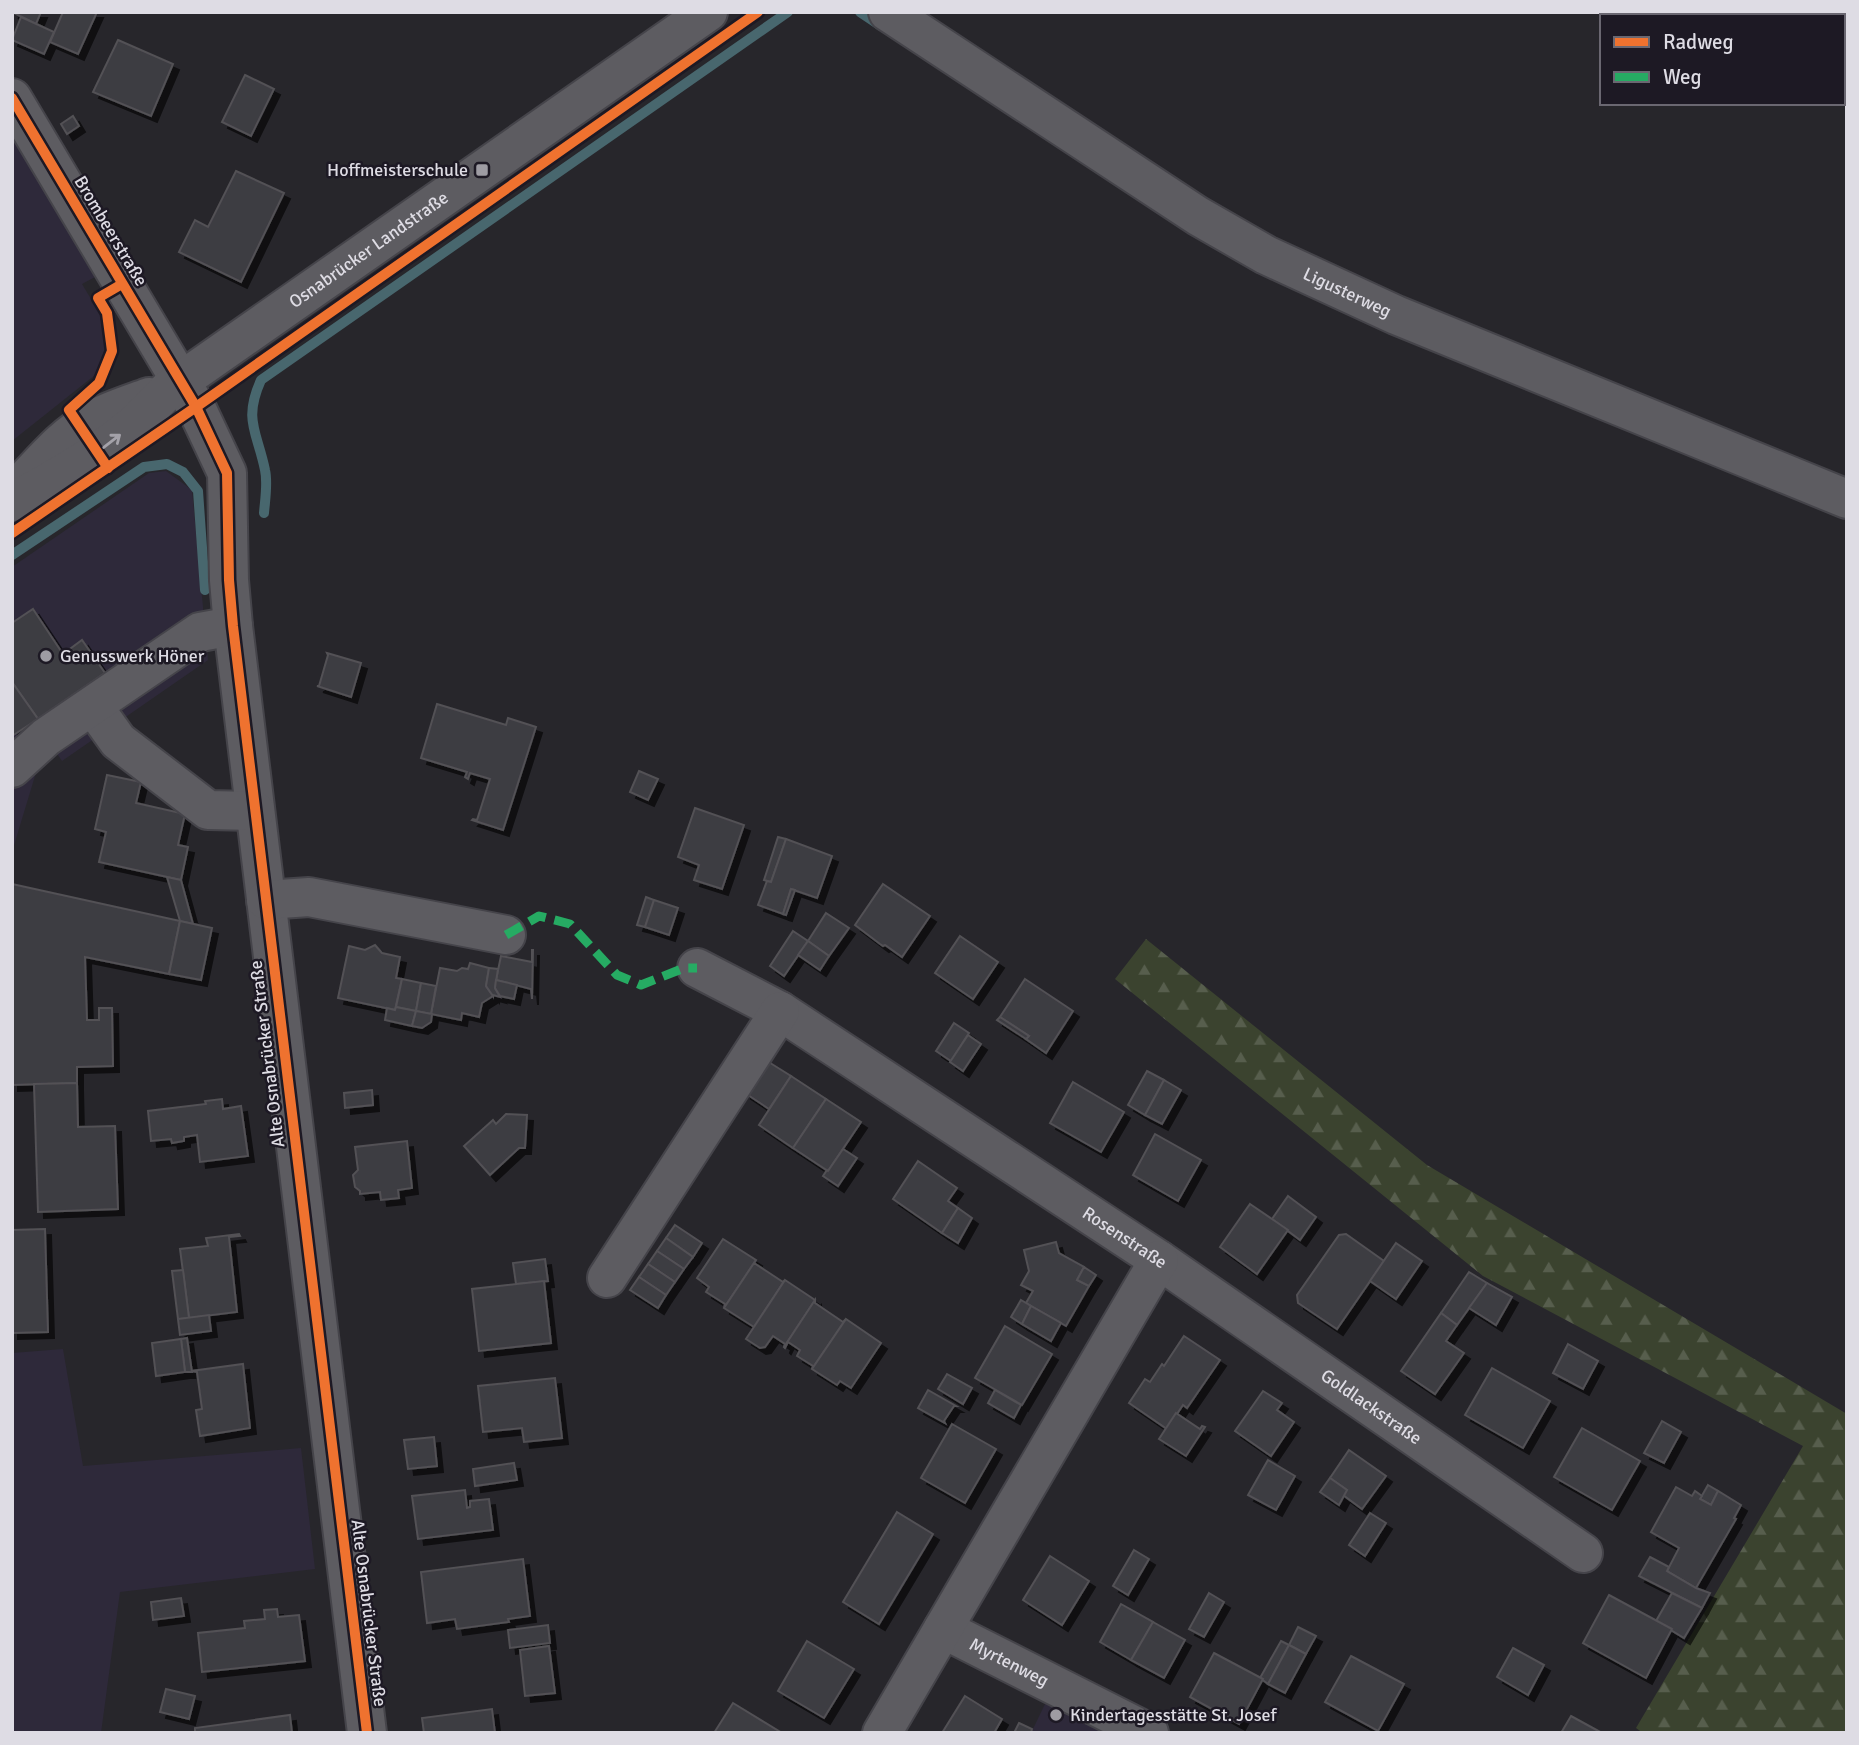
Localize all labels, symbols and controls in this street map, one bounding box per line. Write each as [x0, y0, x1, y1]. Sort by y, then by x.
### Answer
legend [1600, 14, 1845, 105]
text: Radweg [1663, 29, 1734, 55]
text: Weg [1663, 64, 1702, 90]
place label: Hoffmeisterschule [327, 159, 468, 181]
marker: Hoffmeisterschule [474, 162, 490, 178]
street label: Brombeerstraße [69, 172, 153, 290]
street label: Osnabrücker Landstraße [285, 186, 452, 313]
street label: Ligusterweg [1300, 263, 1395, 322]
one-way arrow [102, 434, 121, 449]
place label: Genusswerk Höner [60, 645, 205, 667]
marker: Genusswerk Höner [38, 648, 54, 664]
street label: Alte Osnabrücker Straße [245, 959, 289, 1149]
street label: Rosenstraße [1078, 1202, 1171, 1273]
street label: Goldlackstraße [1317, 1364, 1426, 1449]
street label: Alte Osnabrücker Straße [347, 1518, 391, 1708]
street label: Myrtenweg [966, 1633, 1052, 1692]
place label: Kindertagesstätte St. Josef [1070, 1704, 1278, 1726]
marker: Kindertagesstätte St. Josef [1048, 1707, 1064, 1723]

